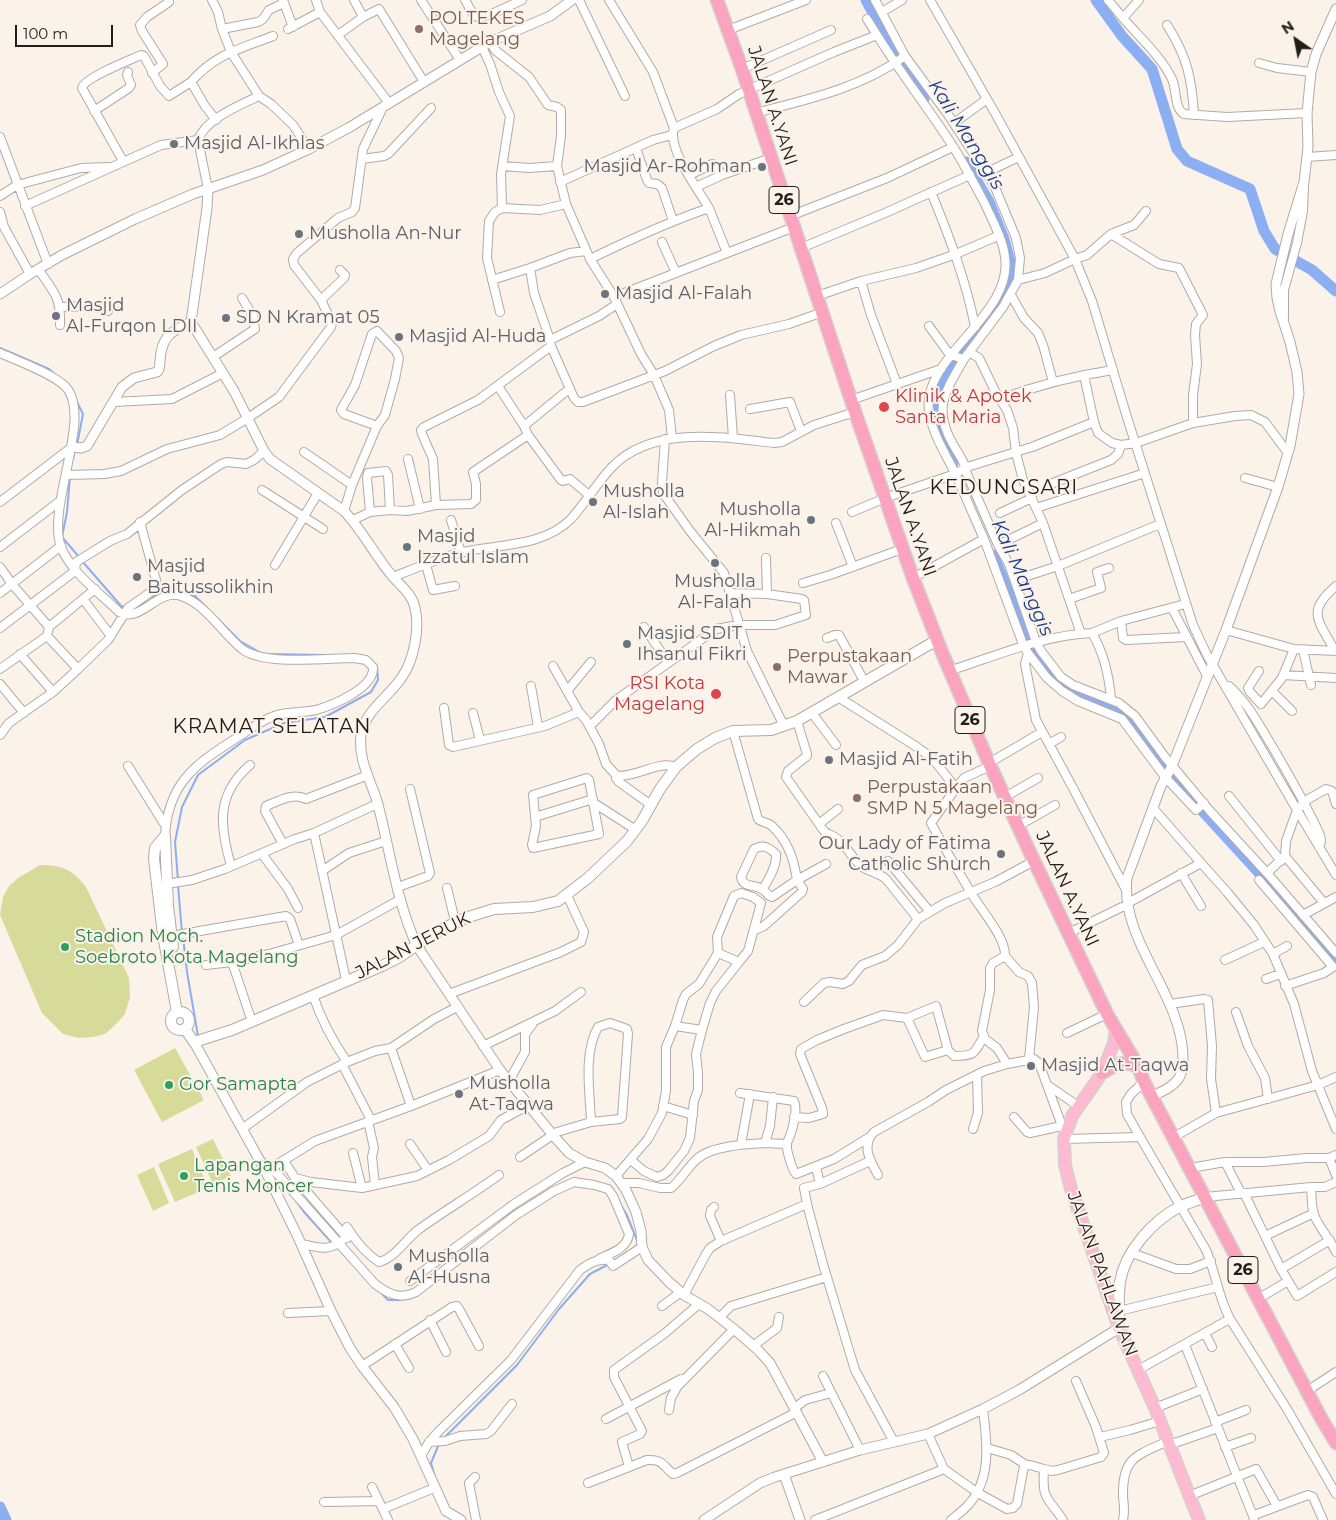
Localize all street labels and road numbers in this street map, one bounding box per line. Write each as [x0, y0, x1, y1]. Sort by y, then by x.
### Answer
street label: JALAN A.YANI [742, 43, 802, 169]
road number: 26 [769, 186, 799, 214]
street label: JALAN A.YANI [879, 455, 941, 579]
road number: 26 [955, 706, 985, 734]
street label: JALAN A.YANI [1031, 828, 1103, 950]
street label: JALAN JERUK [352, 908, 474, 984]
street label: JALAN PAHLAWAN [1062, 1189, 1142, 1359]
road number: 26 [1228, 1256, 1258, 1284]

